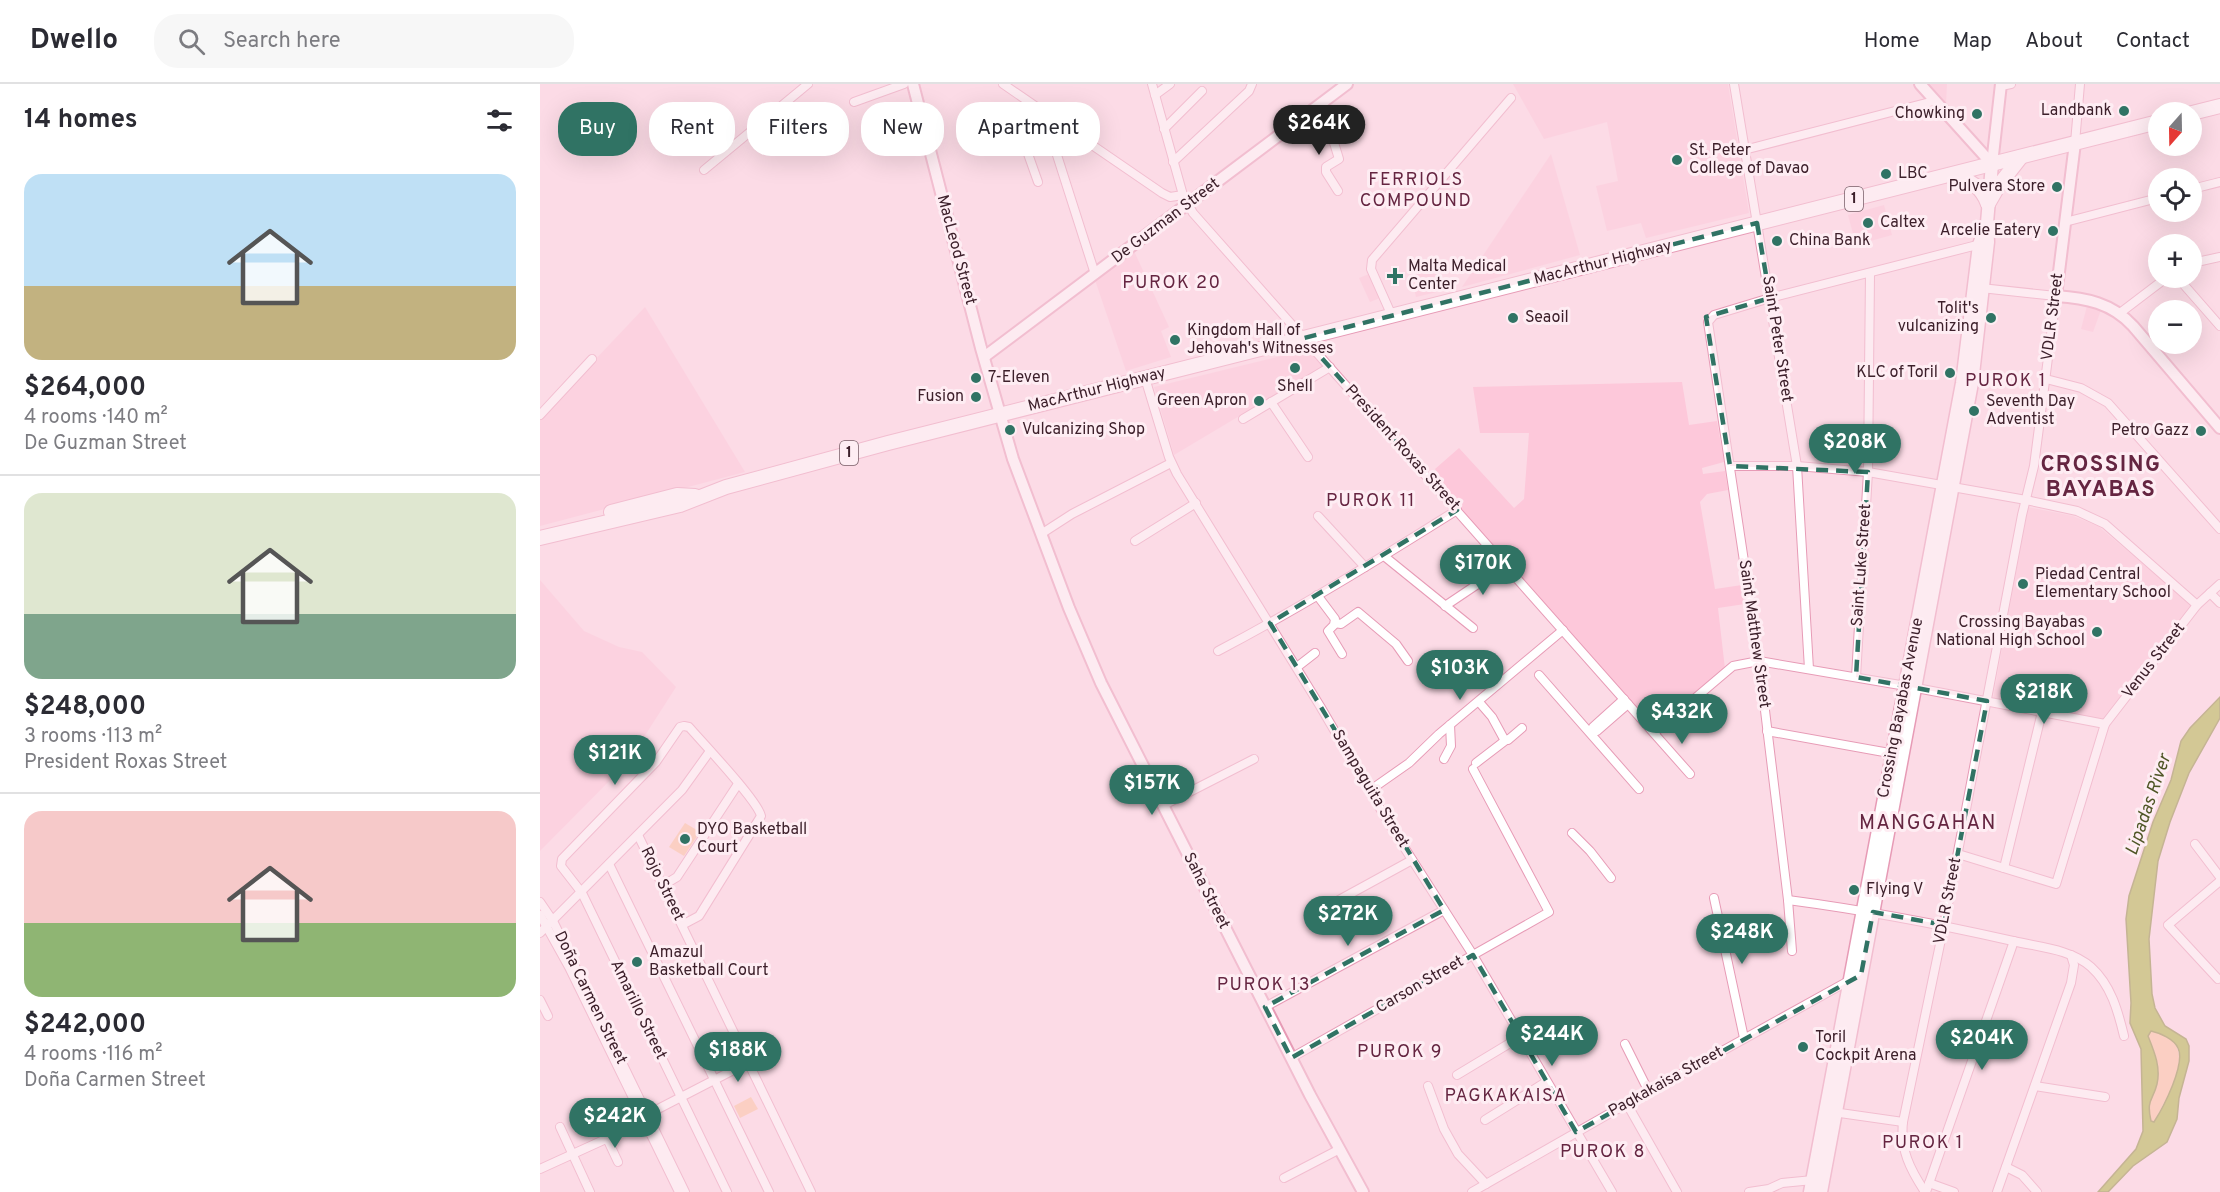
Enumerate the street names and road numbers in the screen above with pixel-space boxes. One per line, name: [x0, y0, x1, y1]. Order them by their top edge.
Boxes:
street label: De Guzman Street: [1108, 174, 1224, 268]
road number: 1: [1845, 187, 1863, 211]
street label: MacLeod Street: [932, 193, 980, 307]
street label: MacArthur Highway: [1532, 236, 1674, 290]
street label: VDLR Street: [2038, 272, 2068, 362]
street label: Saint Peter Street: [1757, 274, 1797, 404]
street label: MacArthur Highway: [1026, 363, 1168, 417]
street label: President Roxas Street: [1340, 381, 1464, 515]
road number: 1: [840, 441, 858, 465]
street label: Saint Luke Street: [1848, 503, 1876, 627]
street label: Saint Matthew Street: [1734, 558, 1774, 710]
street label: Crossing Bayabas Avenue: [1874, 616, 1928, 800]
street label: Venus Street: [2118, 619, 2190, 703]
street label: Sampaguita Street: [1327, 726, 1413, 852]
street label: Rojo Street: [635, 844, 689, 924]
street label: Saha Street: [1178, 849, 1234, 933]
street label: VDLR Street: [1930, 856, 1966, 946]
street label: Doña Carmen Street: [549, 928, 631, 1068]
street label: Carson Street: [1373, 952, 1467, 1018]
street label: Amarillo Street: [605, 957, 671, 1063]
street label: Pagkakaisa Street: [1605, 1042, 1727, 1122]

